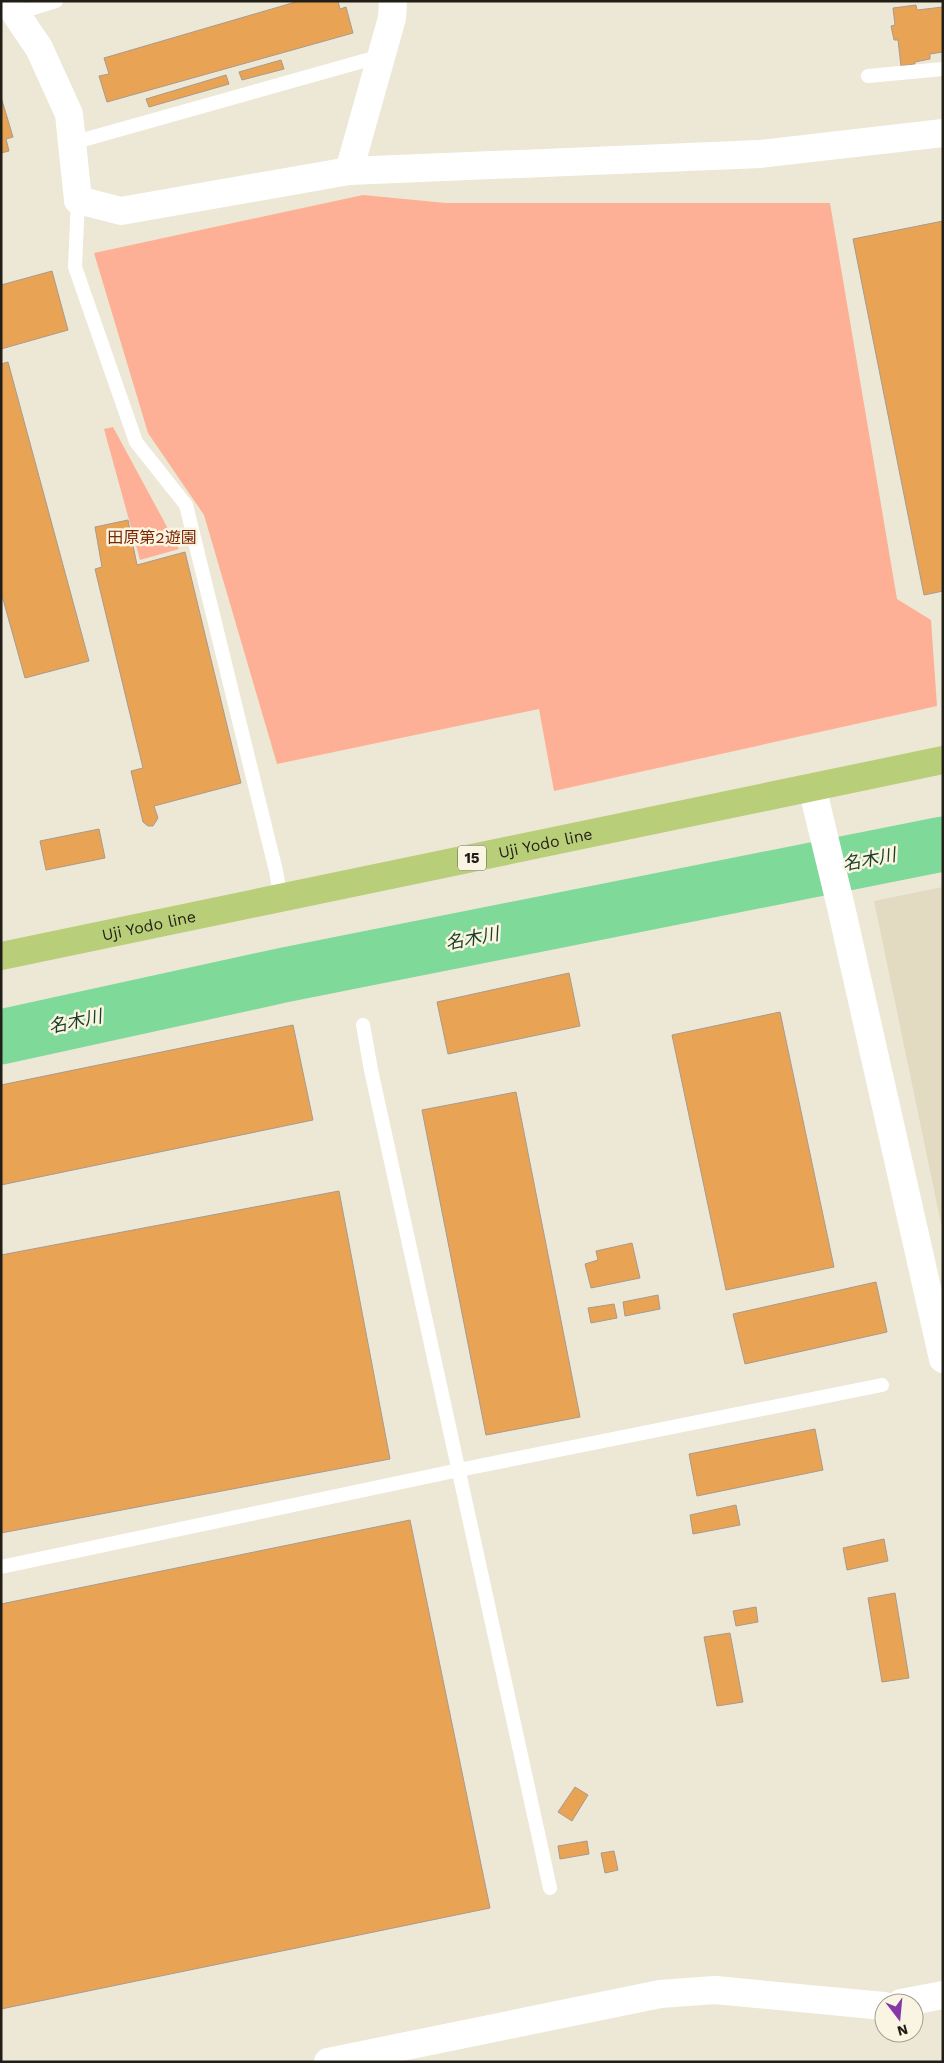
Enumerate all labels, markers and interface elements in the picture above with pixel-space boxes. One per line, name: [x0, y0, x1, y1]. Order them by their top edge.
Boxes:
park label: 田原第2遊園: [107, 528, 197, 547]
street label: Uji Yodo line: [497, 824, 594, 862]
water label: 名木川: [840, 843, 899, 874]
road number: 15: [458, 846, 486, 870]
street label: Uji Yodo line: [100, 906, 198, 944]
water label: 名木川: [443, 922, 502, 953]
water label: 名木川: [46, 1005, 106, 1037]
north arrow: [874, 1993, 924, 2043]
text: N: [895, 2021, 910, 2040]

